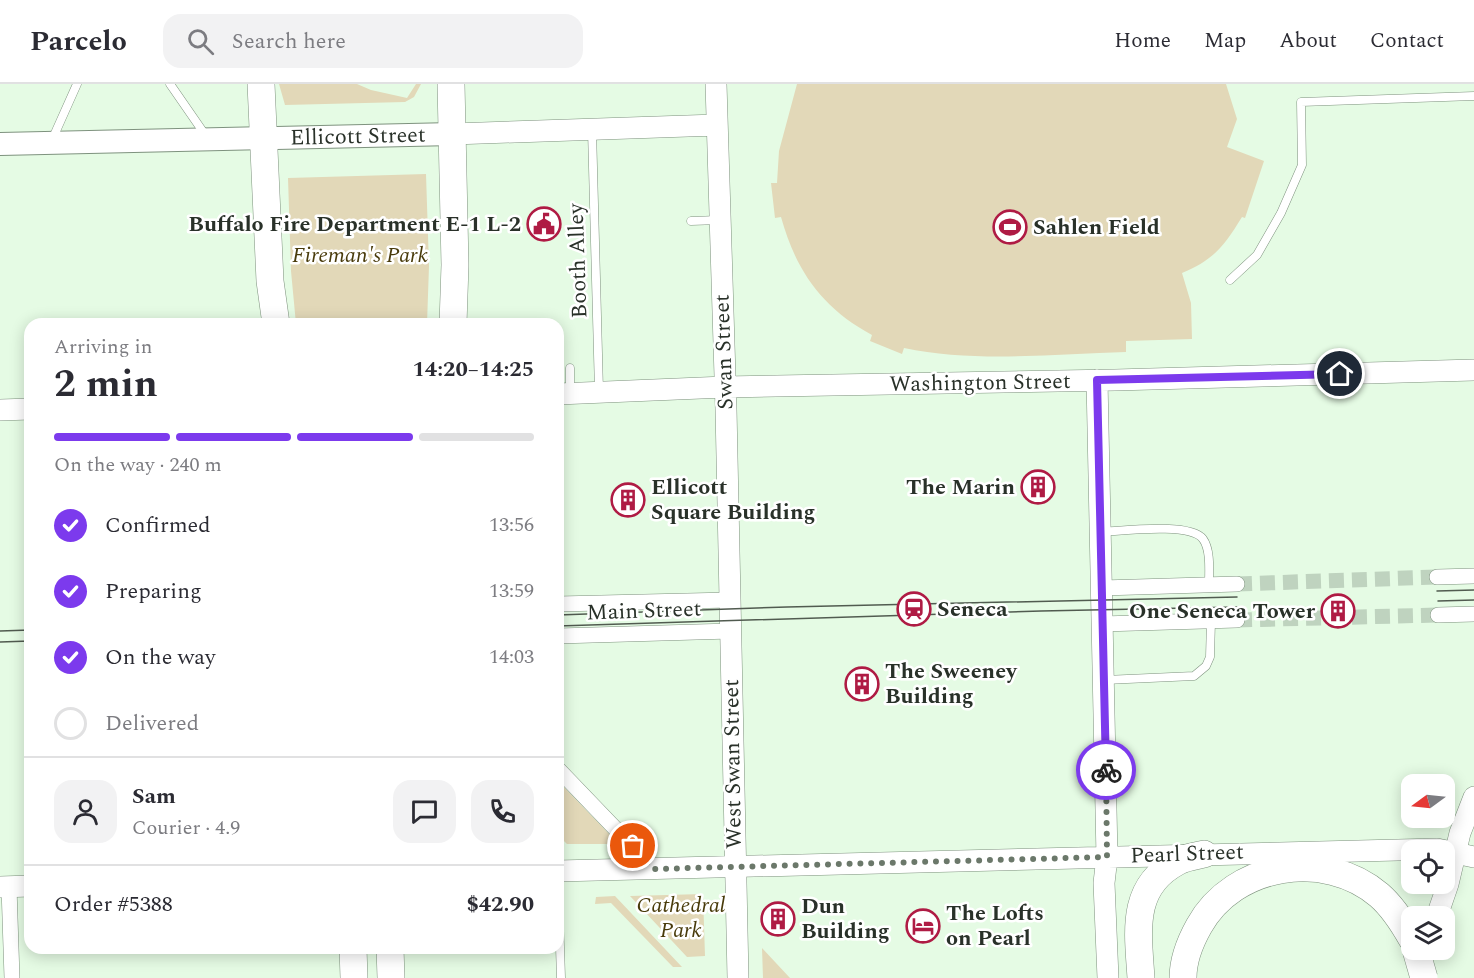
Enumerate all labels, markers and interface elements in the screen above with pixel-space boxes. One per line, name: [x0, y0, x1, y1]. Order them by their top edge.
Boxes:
search box: [163, 14, 583, 68]
text: Parcelo: [30, 20, 127, 63]
icon: search: [184, 25, 217, 58]
text: Search here: [232, 25, 346, 58]
text: Home: [1114, 25, 1171, 57]
text: Map: [1204, 25, 1246, 57]
text: About: [1279, 25, 1337, 57]
text: Contact: [1370, 25, 1444, 57]
street label: Ellicott Street: [290, 118, 426, 154]
street label: Booth Alley: [559, 201, 596, 319]
public building icon: Buffalo Fire Department E-1 L-2: [526, 206, 562, 242]
place label: Buffalo Fire Department E-1 L-2: [188, 208, 521, 241]
sports icon: Sahlen Field: [992, 209, 1028, 245]
place label: Sahlen Field: [1033, 211, 1160, 244]
park label: Fireman's Park: [292, 239, 428, 272]
street label: Swan Street: [705, 294, 743, 410]
text: Arriving in: [54, 332, 152, 362]
pin: [1314, 348, 1365, 399]
text: 14:20–14:25: [412, 353, 534, 386]
text: 2 min: [54, 355, 158, 414]
icon: home: [1323, 357, 1356, 390]
street label: Washington Street: [889, 365, 1071, 401]
text: On the way · 240 m: [54, 450, 222, 480]
building icon: The Marin: [1020, 469, 1056, 505]
place label: Ellicott Square Building: [651, 471, 815, 529]
place label: The Marin: [906, 471, 1015, 504]
building icon: Ellicott Square Building: [610, 482, 646, 518]
icon: check: [54, 509, 87, 542]
text: Confirmed: [105, 509, 211, 542]
text: 13:56: [489, 510, 534, 540]
icon: check: [54, 575, 87, 608]
text: Preparing: [105, 575, 202, 608]
text: 13:59: [489, 576, 534, 606]
station icon: Seneca: [896, 591, 932, 627]
street label: Main Street: [586, 592, 702, 629]
place label: Seneca: [937, 593, 1008, 626]
building icon: One Seneca Tower: [1320, 593, 1356, 629]
place label: One Seneca Tower: [1129, 595, 1316, 628]
icon: check: [54, 641, 87, 674]
text: On the way: [105, 641, 216, 674]
text: 14:03: [489, 642, 534, 672]
place label: The Sweeney Building: [885, 655, 1018, 713]
building icon: The Sweeney Building: [844, 666, 880, 702]
street label: West Swan Street: [715, 679, 751, 849]
text: Delivered: [105, 707, 199, 740]
courier: [1076, 740, 1136, 800]
icon: bike: [1090, 754, 1123, 787]
north arrow: [1401, 774, 1455, 828]
map controls: [1401, 774, 1455, 960]
button: person: [54, 780, 117, 843]
text: Sam: [132, 780, 176, 813]
button: chat: [393, 780, 456, 843]
button: phone: [471, 780, 534, 843]
text: Courier · 4.9: [132, 813, 240, 843]
pin: [607, 820, 658, 871]
icon: bag: [616, 829, 649, 862]
street label: Pearl Street: [1130, 836, 1245, 872]
button: locate: [1401, 840, 1455, 894]
text: Order #5388: [54, 888, 173, 921]
text: $42.90: [466, 888, 534, 921]
park label: Cathedral Park: [637, 889, 726, 947]
place label: Dun Building: [801, 890, 890, 948]
place label: The Lofts on Pearl: [946, 897, 1044, 955]
building icon: Dun Building: [760, 901, 796, 937]
button: layers: [1401, 906, 1455, 960]
hotel icon: The Lofts on Pearl: [905, 908, 941, 944]

